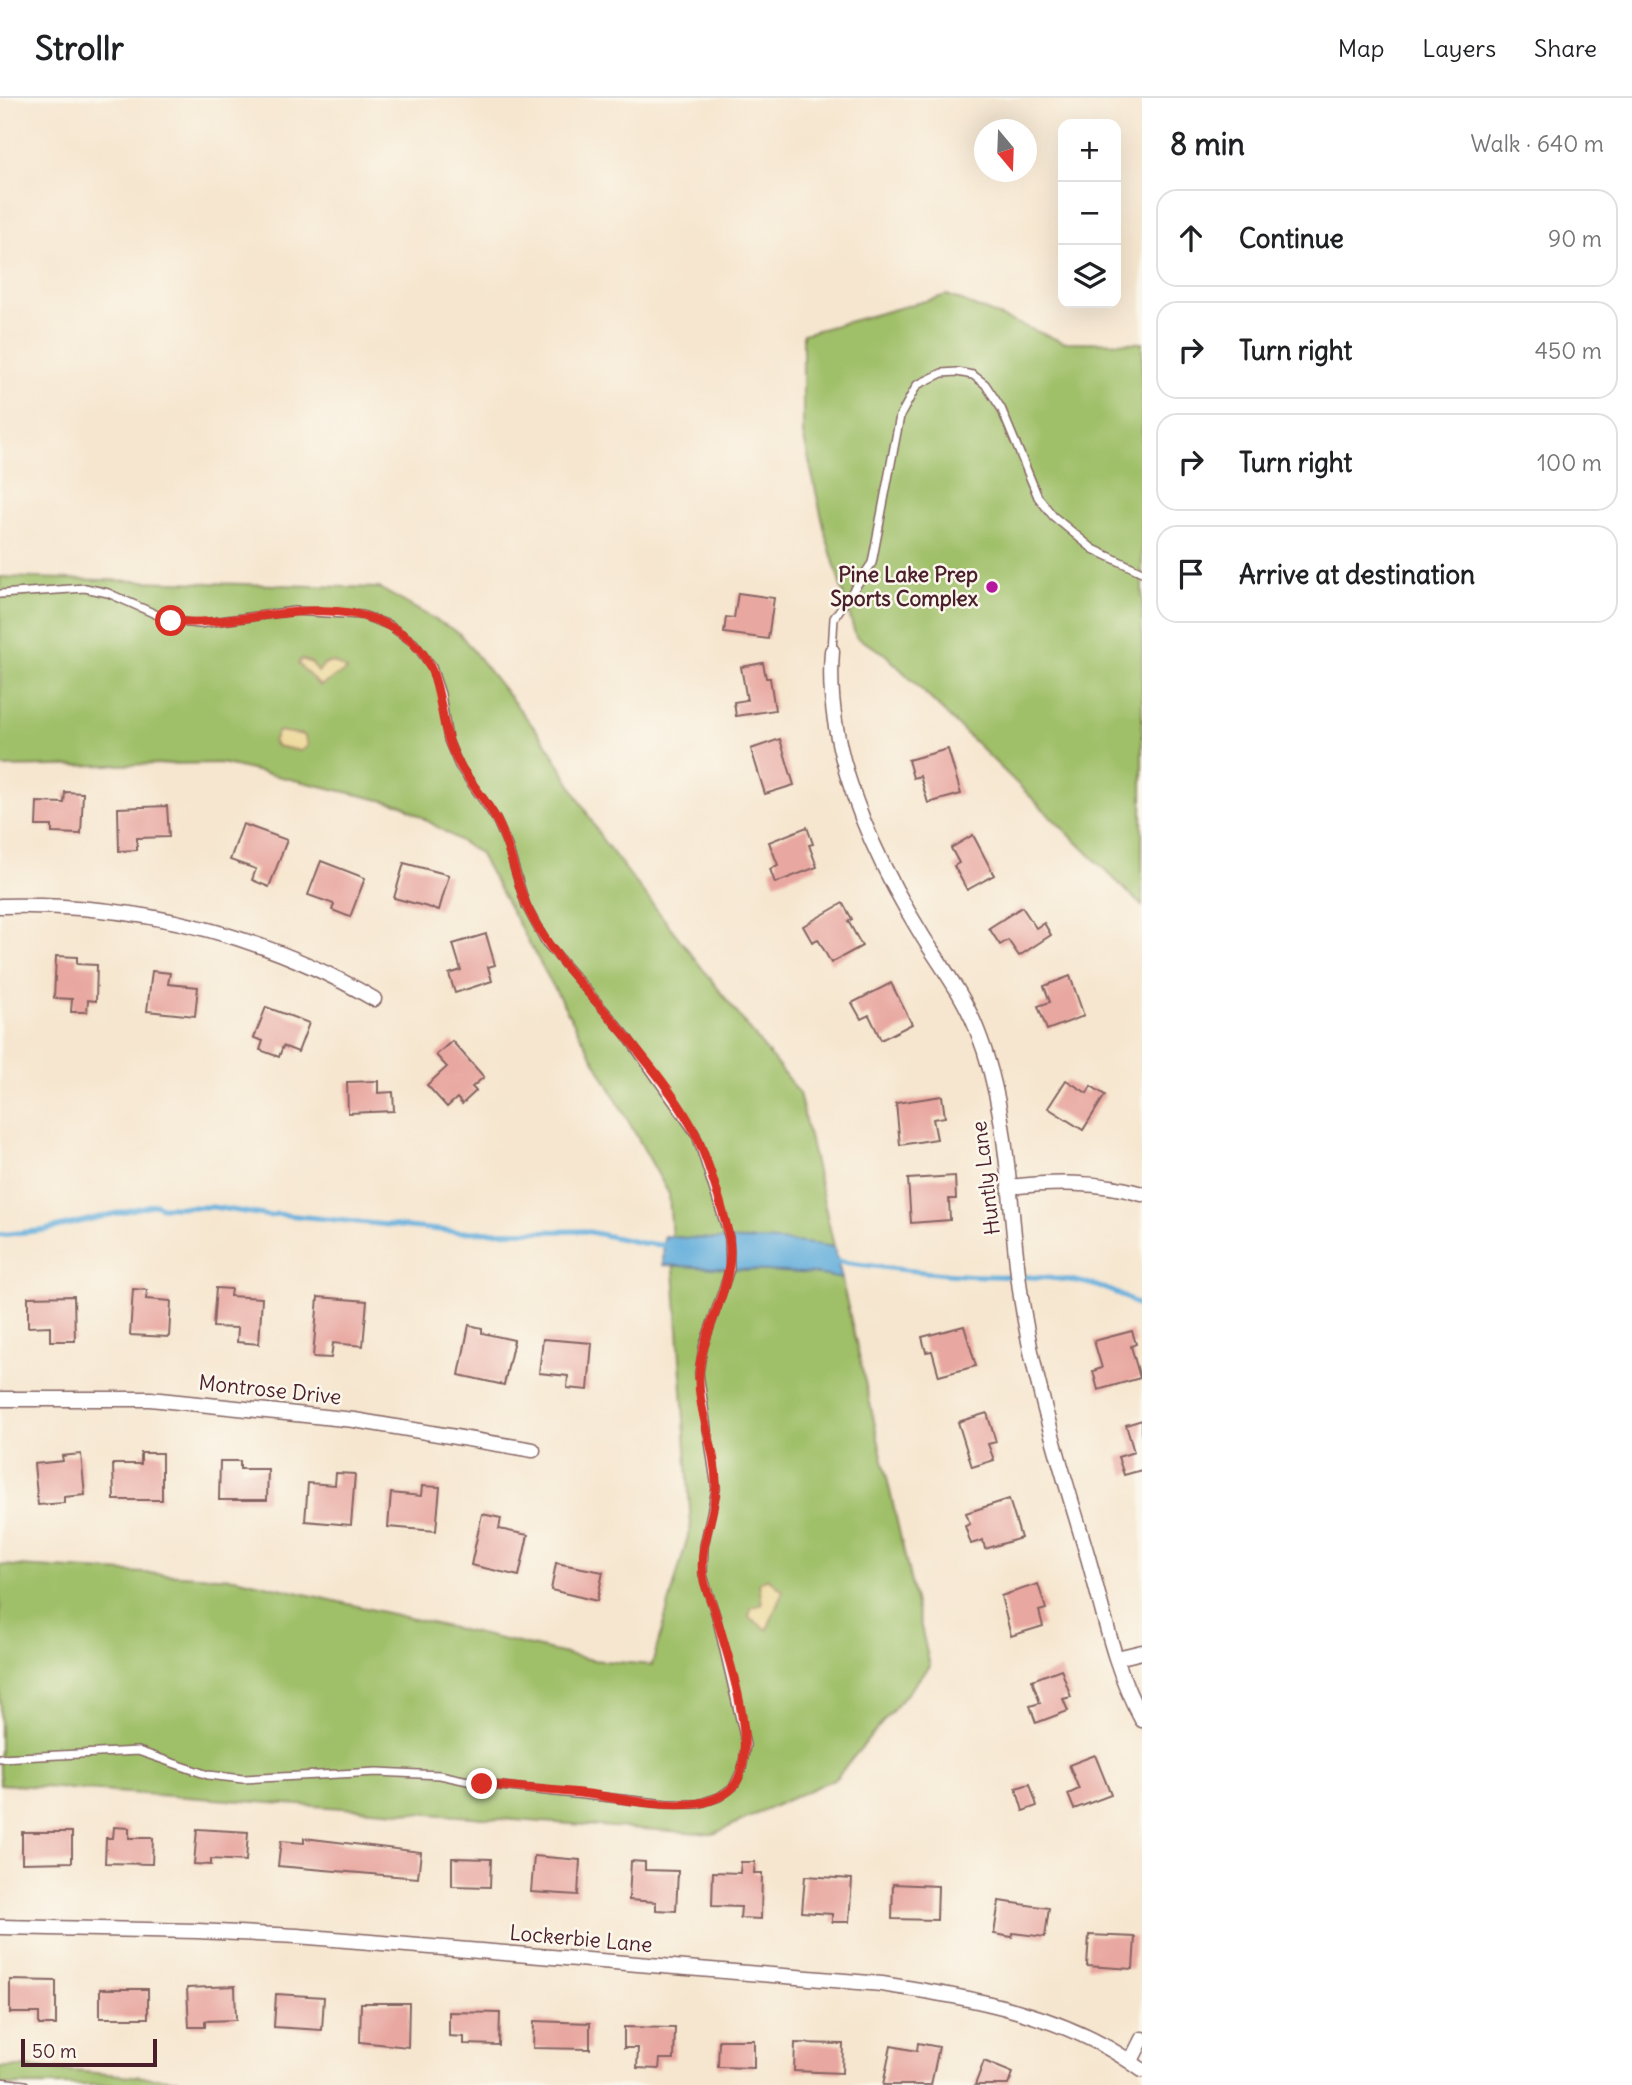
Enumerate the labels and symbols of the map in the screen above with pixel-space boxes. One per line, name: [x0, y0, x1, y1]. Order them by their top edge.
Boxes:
north arrow: [974, 119, 1037, 182]
place label: Pine Lake Prep Sports Complex: [830, 561, 979, 612]
marker: Pine Lake Prep Sports Complex: [984, 579, 1000, 595]
route start: [155, 605, 186, 636]
street label: Huntly Lane: [965, 1119, 1006, 1237]
street label: Montrose Drive: [197, 1369, 343, 1410]
route end: [466, 1768, 497, 1799]
street label: Lockerbie Lane: [508, 1919, 654, 1958]
scale bar: [21, 2036, 158, 2068]

